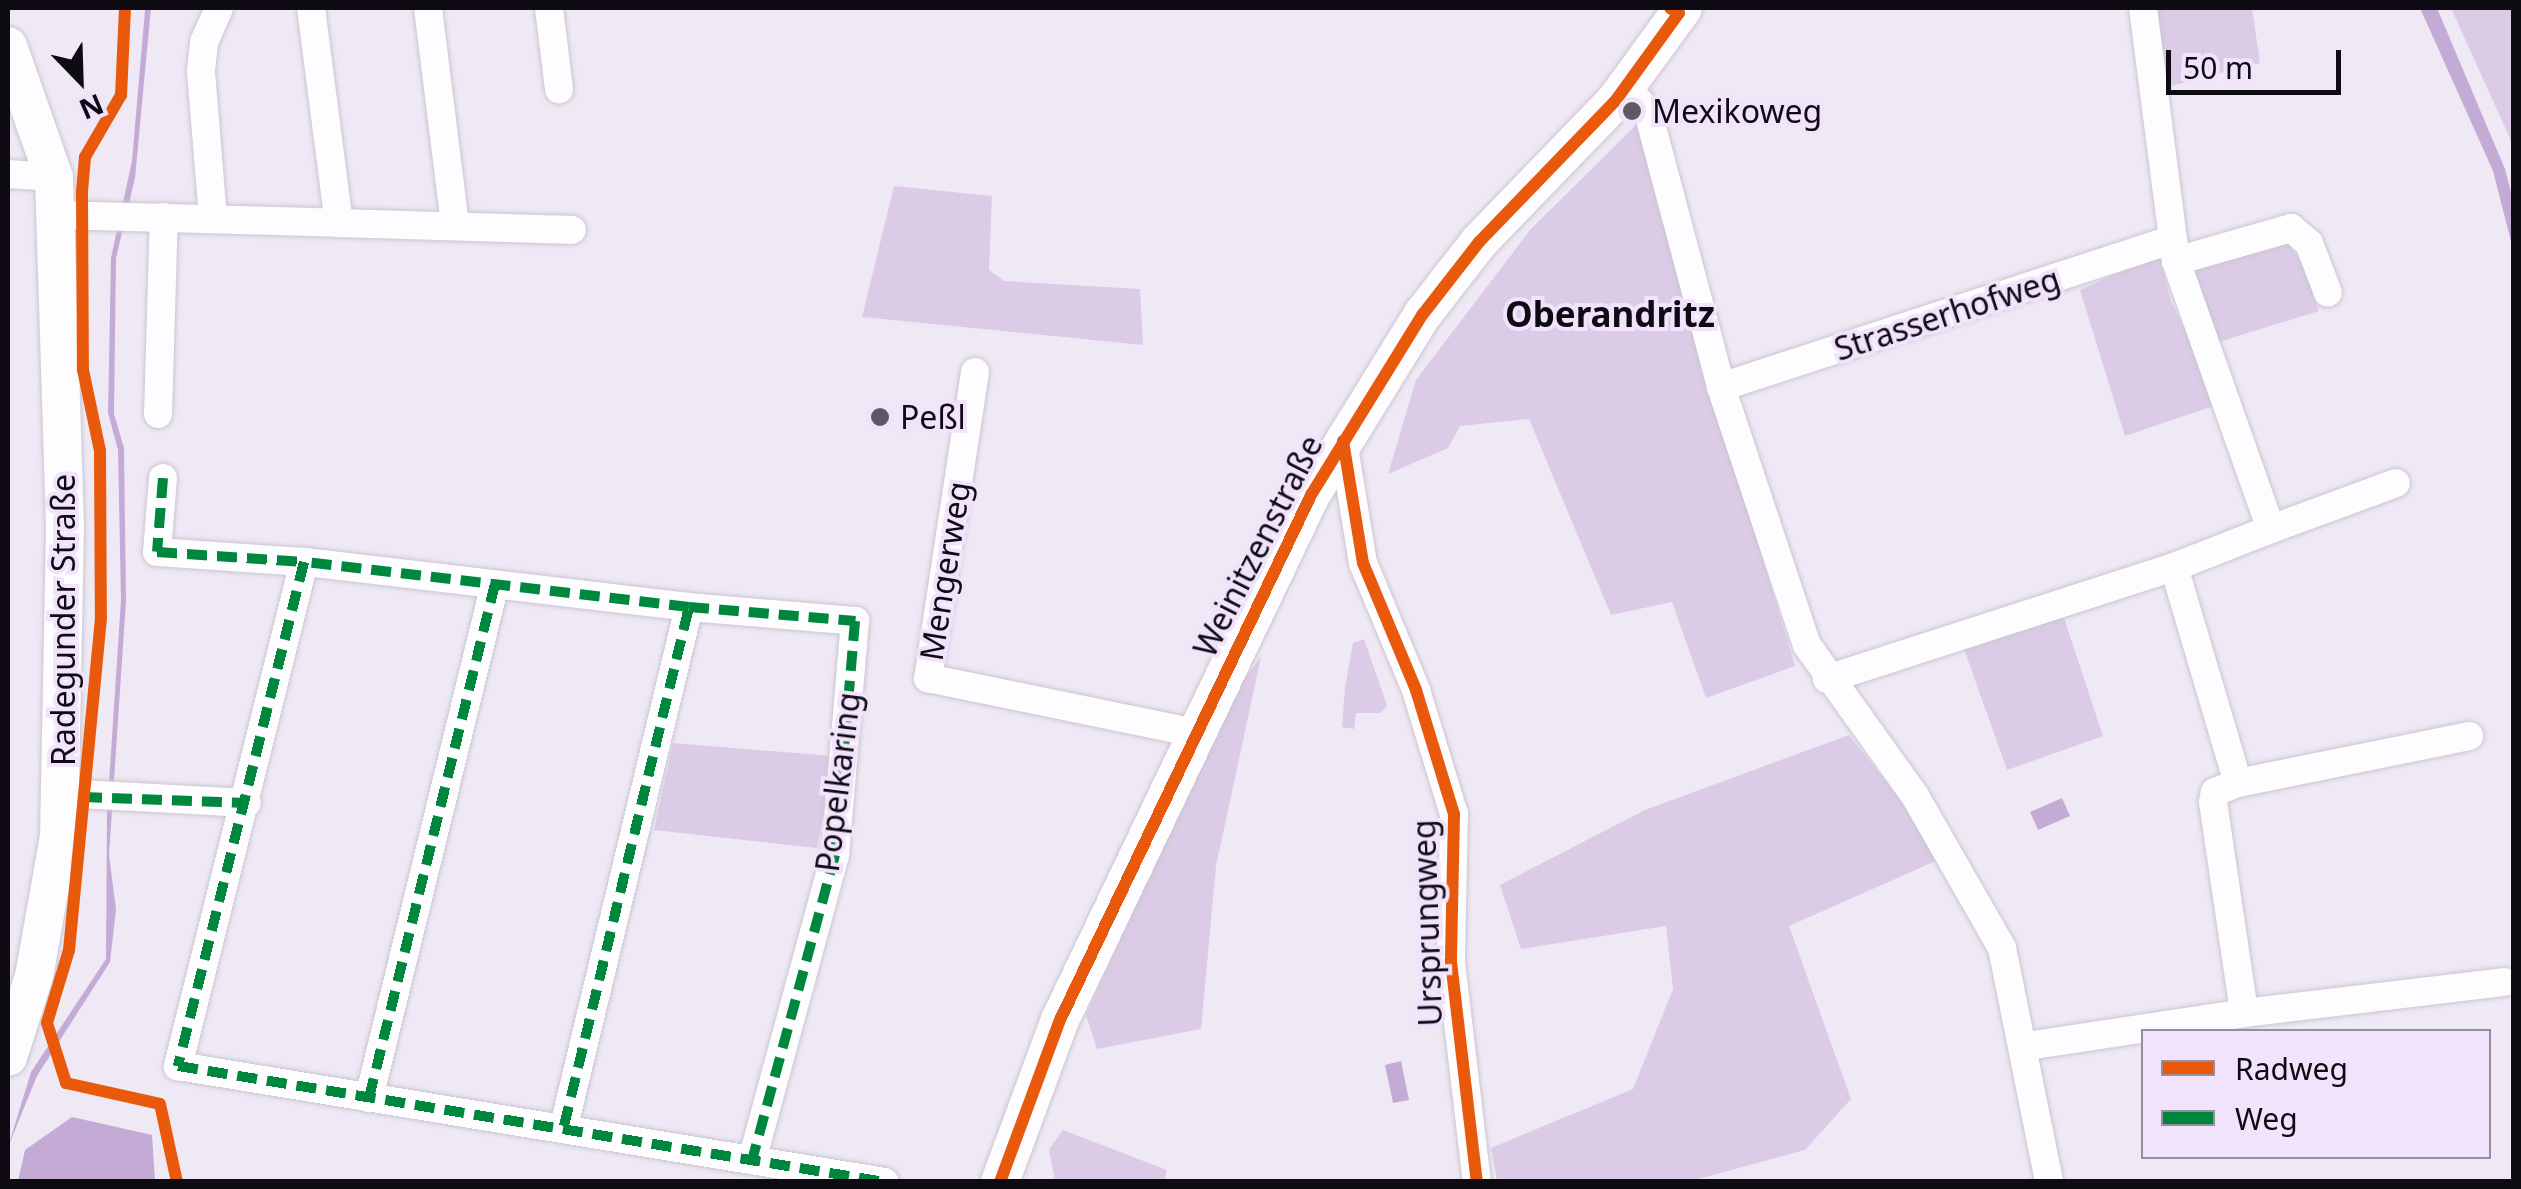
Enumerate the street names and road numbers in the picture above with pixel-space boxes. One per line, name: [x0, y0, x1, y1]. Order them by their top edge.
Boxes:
street label: Strasserhofweg: [1830, 259, 2064, 369]
street label: Weinitzenstraße: [1186, 429, 1330, 663]
street label: Radegunder Straße: [44, 474, 82, 766]
street label: Mengerweg: [912, 479, 978, 663]
street label: Popelkaring: [808, 690, 868, 874]
street label: Ursprungweg: [1404, 819, 1450, 1027]

